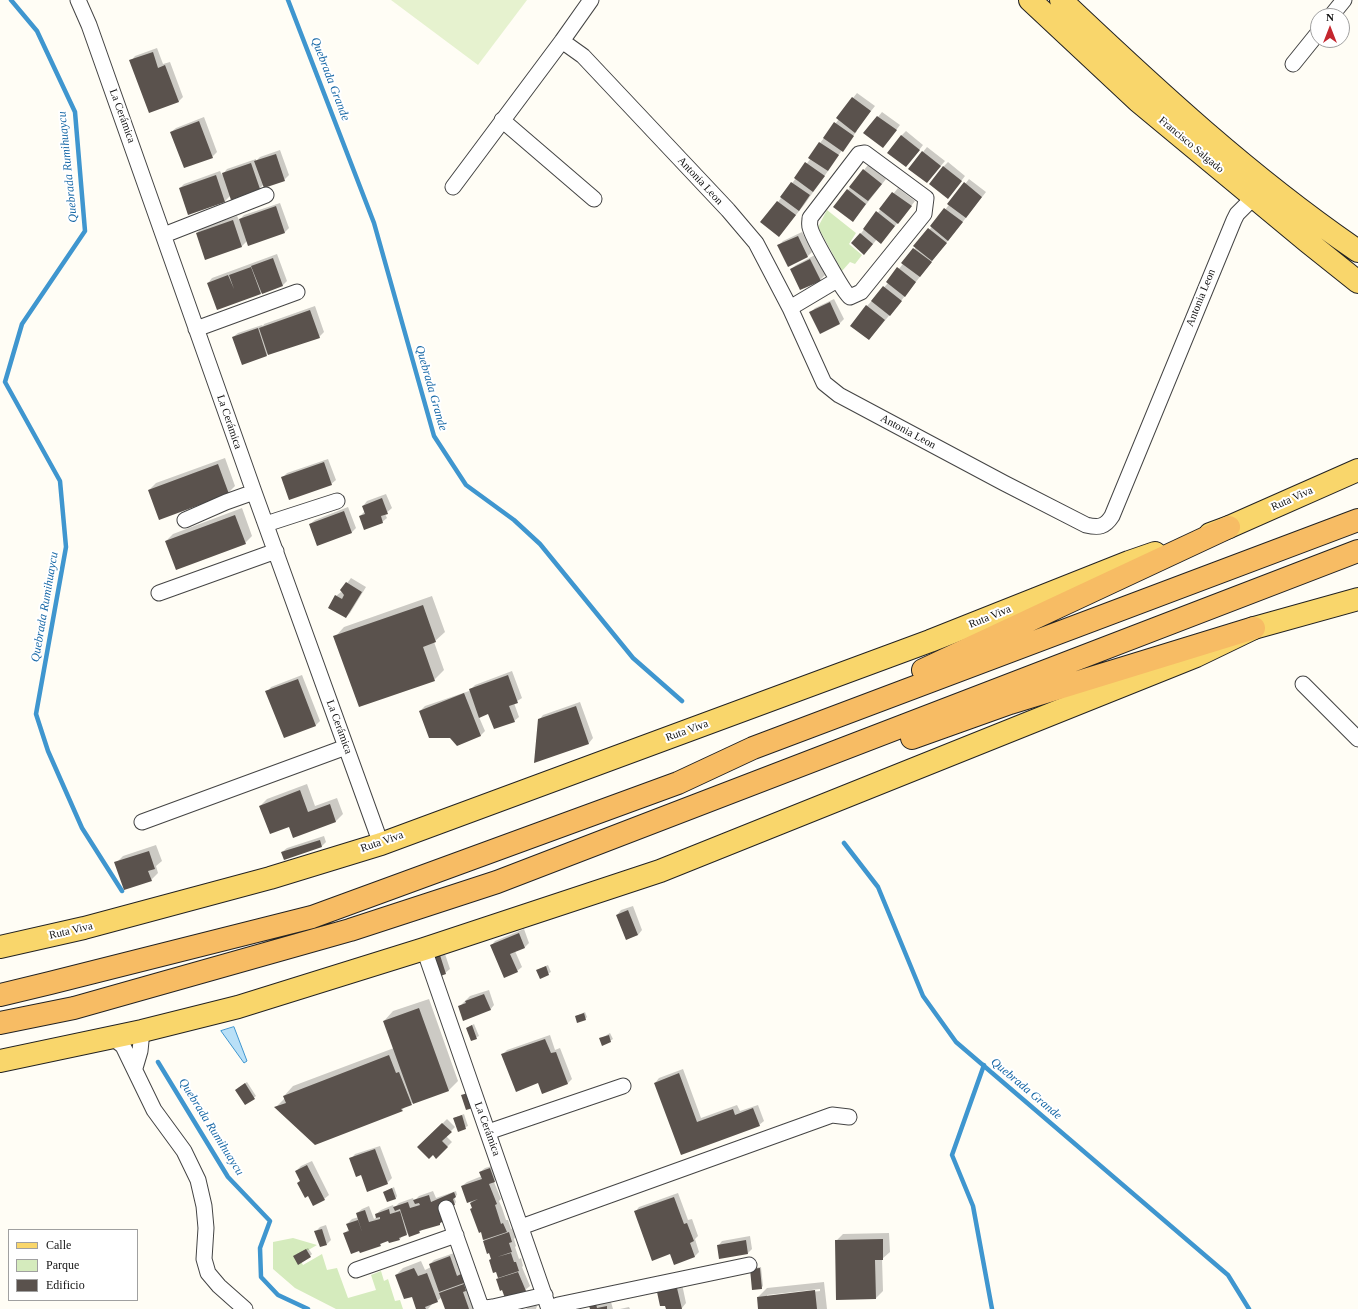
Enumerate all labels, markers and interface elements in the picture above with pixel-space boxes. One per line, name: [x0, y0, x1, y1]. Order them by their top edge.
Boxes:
north arrow: [1310, 8, 1350, 48]
text: N: [1326, 11, 1334, 23]
water label: Quebrada Grande: [307, 35, 353, 123]
street label: La Cerámica: [106, 87, 138, 145]
water label: Quebrada Rumihuaycu: [55, 111, 81, 223]
street label: Francisco Salgado: [1156, 114, 1226, 176]
street label: Antonia Leon: [674, 154, 726, 208]
street label: Antonia Leon: [1183, 267, 1219, 329]
water label: Quebrada Grande: [412, 344, 450, 432]
street label: La Cerámica: [214, 393, 244, 451]
street label: Antonia Leon: [878, 412, 938, 452]
street label: Ruta Viva: [1269, 484, 1315, 514]
water label: Quebrada Rumihuaycu: [28, 551, 62, 663]
street label: Ruta Viva: [967, 603, 1013, 631]
street label: La Cerámica: [323, 698, 355, 756]
street label: Ruta Viva: [664, 717, 710, 745]
street label: Ruta Viva: [359, 829, 405, 855]
street label: Ruta Viva: [48, 920, 94, 942]
water label: Quebrada Grande: [988, 1055, 1064, 1123]
water label: Quebrada Rumihuaycu: [175, 1076, 247, 1178]
street label: La Cerámica: [471, 1100, 503, 1158]
legend: [8, 1229, 138, 1301]
text: Calle: [46, 1238, 71, 1252]
text: Parque: [46, 1258, 79, 1272]
text: Edificio: [46, 1278, 85, 1292]

